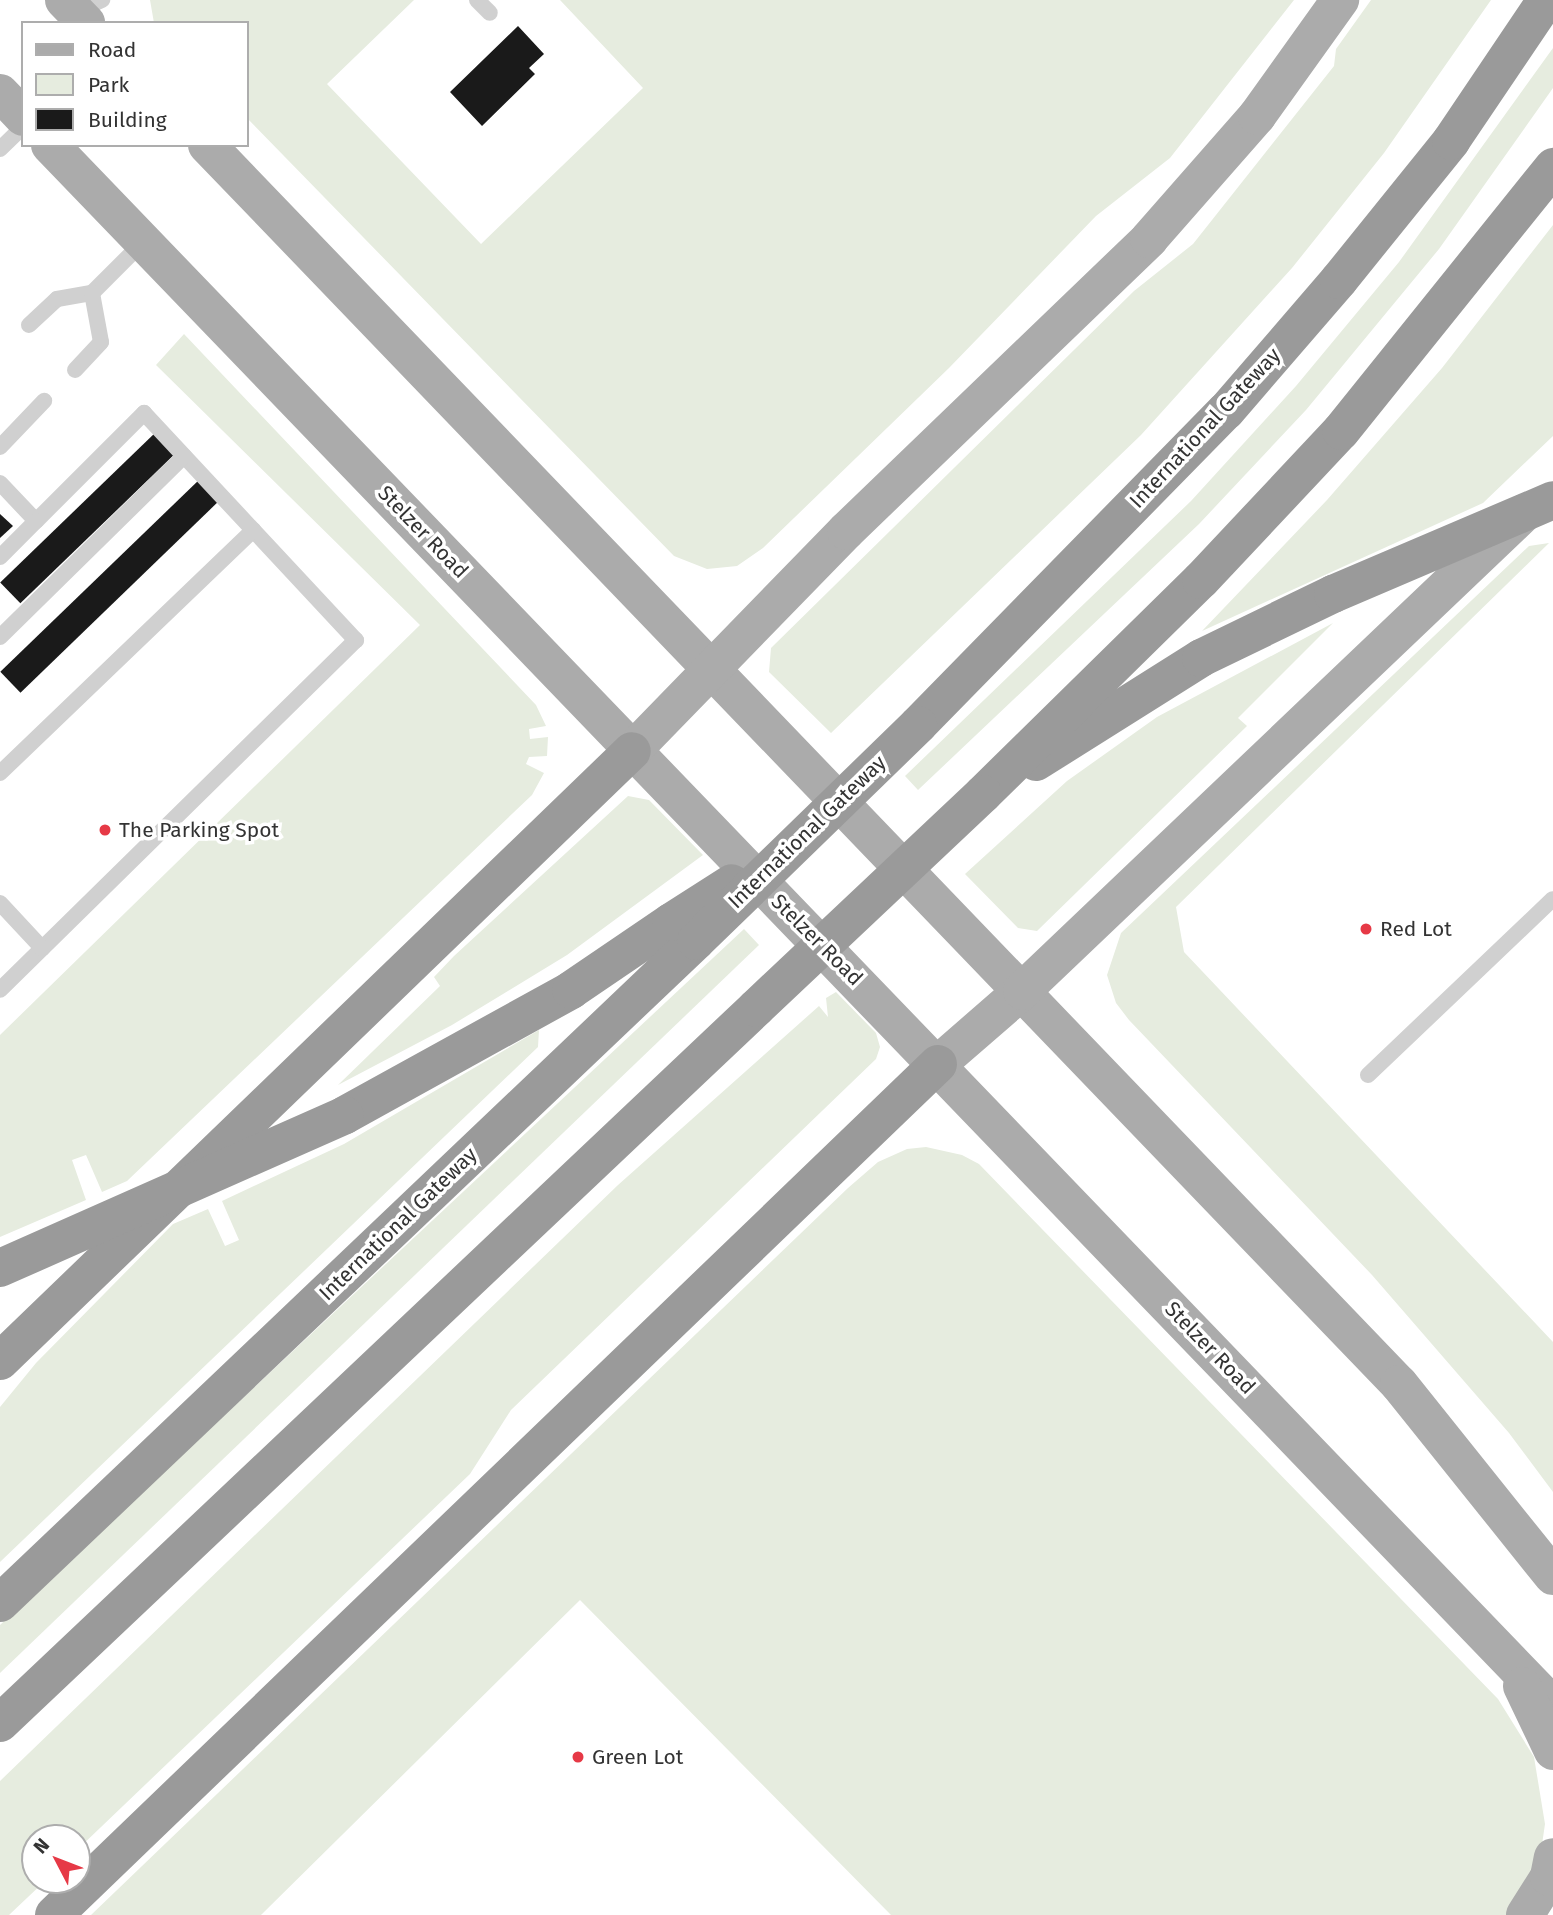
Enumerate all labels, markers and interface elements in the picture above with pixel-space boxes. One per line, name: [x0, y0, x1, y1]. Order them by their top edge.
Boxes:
legend: [21, 21, 248, 147]
text: Road: [88, 37, 136, 63]
text: Park: [88, 72, 129, 98]
text: Building: [88, 107, 167, 133]
street label: International Gateway: [1124, 343, 1286, 513]
street label: Stelzer Road: [373, 480, 473, 584]
street label: International Gateway: [723, 750, 891, 914]
place label: The Parking Spot: [119, 817, 279, 843]
marker: The Parking Spot: [97, 822, 113, 838]
street label: Stelzer Road: [766, 889, 868, 991]
place label: Red Lot: [1380, 916, 1452, 942]
marker: Red Lot: [1358, 921, 1374, 937]
street label: International Gateway: [314, 1142, 482, 1306]
street label: Stelzer Road: [1160, 1296, 1260, 1400]
place label: Green Lot: [592, 1744, 683, 1770]
marker: Green Lot: [570, 1749, 586, 1765]
north arrow: [21, 1824, 91, 1894]
text: N: [29, 1834, 54, 1858]

